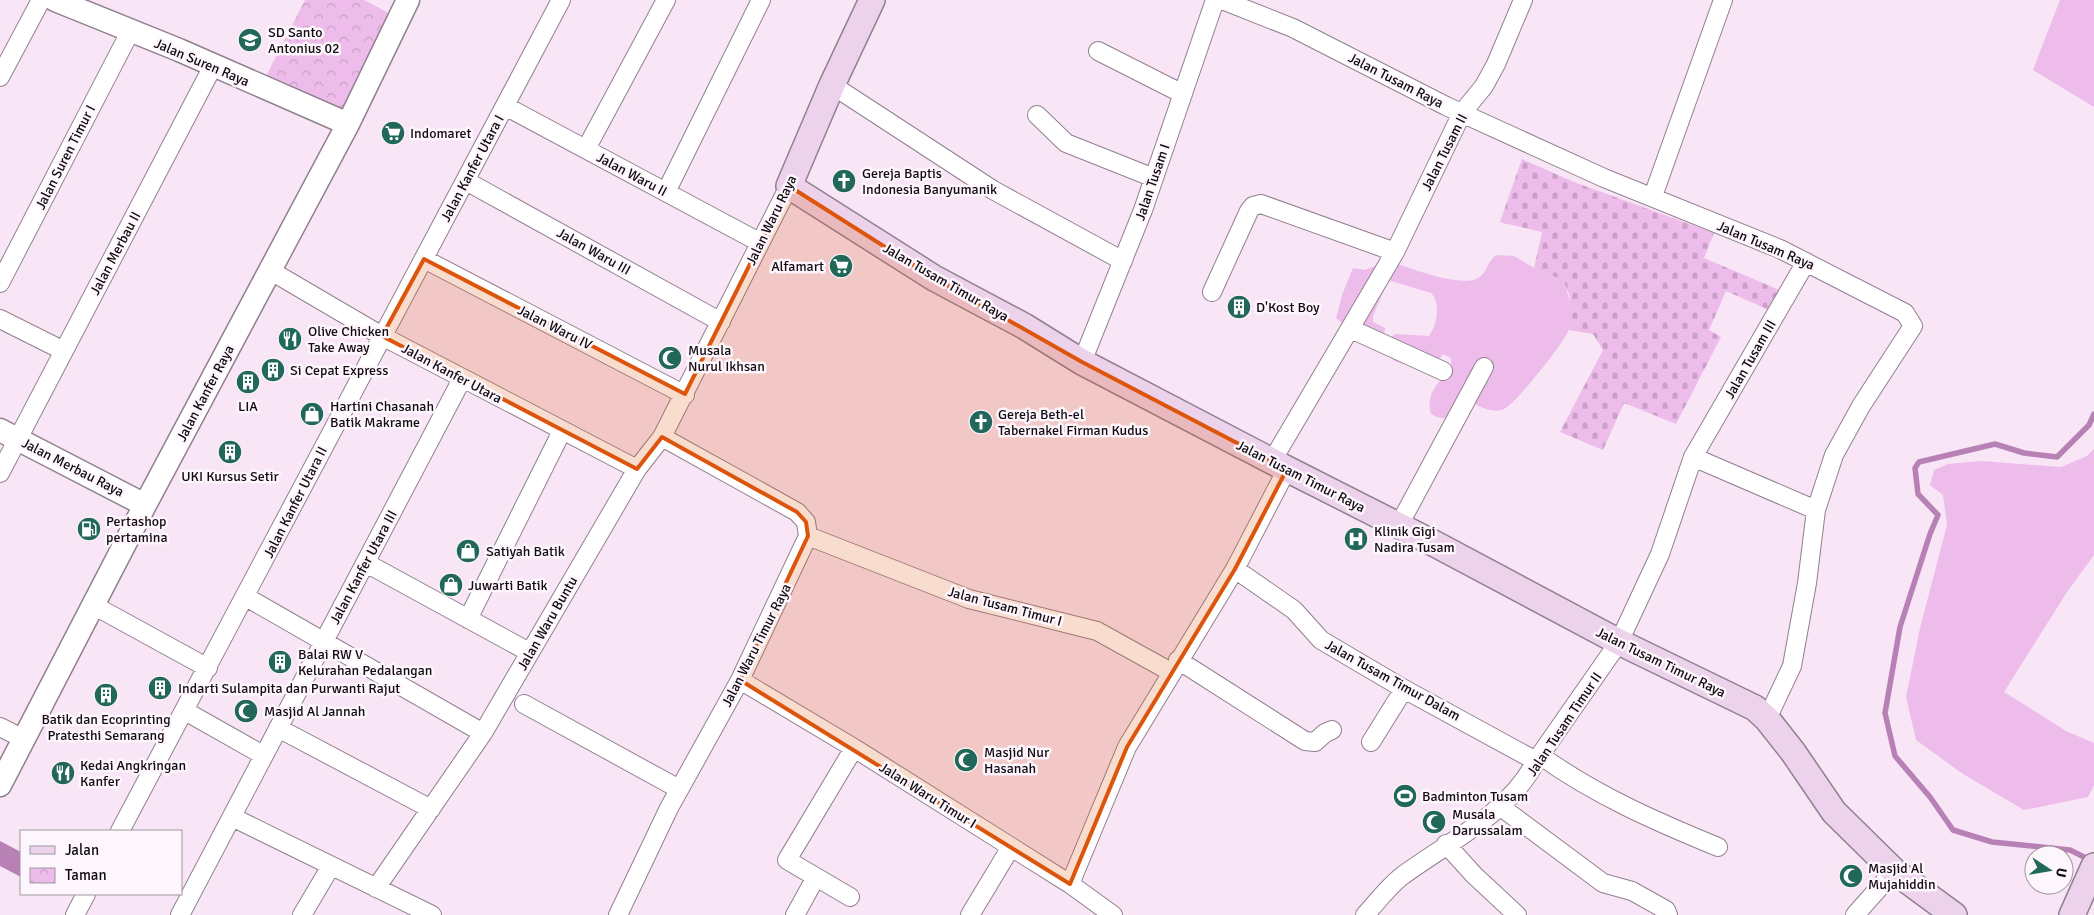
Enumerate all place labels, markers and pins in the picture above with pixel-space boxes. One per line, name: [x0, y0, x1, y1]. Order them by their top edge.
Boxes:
place label: SD Santo Antonius 02: [268, 24, 340, 57]
school or university icon: SD Santo Antonius 02: [237, 27, 263, 53]
supermarket icon: Indomaret: [380, 120, 406, 146]
place label: Indomaret: [410, 125, 472, 142]
place label: Gereja Baptis Indonesia Banyumanik: [862, 165, 997, 198]
church icon: Gereja Baptis Indonesia Banyumanik: [831, 168, 857, 194]
supermarket icon: Alfamart: [828, 253, 854, 279]
place label: Alfamart: [771, 258, 824, 275]
building icon: D'Kost Boy: [1226, 294, 1252, 320]
place label: D'Kost Boy: [1256, 299, 1320, 316]
place label: Olive Chicken Take Away: [308, 323, 389, 356]
restaurant icon: Olive Chicken Take Away: [277, 326, 303, 352]
place label: Musala Nurul Ikhsan: [688, 342, 765, 375]
mosque icon: Musala Nurul Ikhsan: [657, 345, 683, 371]
building icon: Si Cepat Express: [260, 357, 286, 383]
place label: Si Cepat Express: [290, 362, 388, 379]
building icon: LIA: [235, 369, 261, 395]
place label: LIA: [238, 398, 258, 415]
place label: Hartini Chasanah Batik Makrame: [330, 398, 434, 431]
shop icon: Hartini Chasanah Batik Makrame: [299, 401, 325, 427]
place label: Gereja Beth-el Tabernakel Firman Kudus: [998, 406, 1148, 439]
church icon: Gereja Beth-el Tabernakel Firman Kudus: [968, 409, 994, 435]
building icon: UKI Kursus Setir: [217, 439, 243, 465]
place label: UKI Kursus Setir: [181, 468, 280, 485]
place label: Pertashop pertamina: [106, 513, 168, 546]
fuel station icon: Pertashop pertamina: [76, 516, 102, 542]
place label: Klinik Gigi Nadira Tusam: [1374, 523, 1455, 556]
hospital icon: Klinik Gigi Nadira Tusam: [1343, 526, 1369, 552]
shop icon: Satiyah Batik: [455, 538, 481, 564]
place label: Satiyah Batik: [486, 543, 565, 560]
shop icon: Juwarti Batik: [438, 572, 464, 598]
place label: Juwarti Batik: [468, 577, 548, 594]
place label: Balai RW V Kelurahan Pedalangan: [298, 646, 432, 679]
building icon: Balai RW V Kelurahan Pedalangan: [267, 649, 293, 675]
building icon: Indarti Sulampita dan Purwanti Rajut: [147, 675, 173, 701]
place label: Indarti Sulampita dan Purwanti Rajut: [178, 680, 400, 697]
building icon: Batik dan Ecoprinting Pratesthi Semarang: [93, 682, 119, 708]
mosque icon: Masjid Al Jannah: [233, 698, 259, 724]
place label: Masjid Al Jannah: [264, 703, 365, 720]
place label: Batik dan Ecoprinting Pratesthi Semarang: [41, 711, 171, 744]
place label: Masjid Nur Hasanah: [984, 744, 1050, 777]
mosque icon: Masjid Nur Hasanah: [953, 747, 979, 773]
place label: Kedai Angkringan Kanfer: [80, 757, 186, 790]
restaurant icon: Kedai Angkringan Kanfer: [50, 760, 76, 786]
sports icon: Badminton Tusam: [1392, 783, 1418, 809]
place label: Badminton Tusam: [1422, 788, 1528, 805]
place label: Musala Darussalam: [1452, 806, 1523, 839]
mosque icon: Musala Darussalam: [1421, 809, 1447, 835]
place label: Masjid Al Mujahiddin: [1868, 860, 1936, 893]
mosque icon: Masjid Al Mujahiddin: [1838, 863, 1864, 889]

